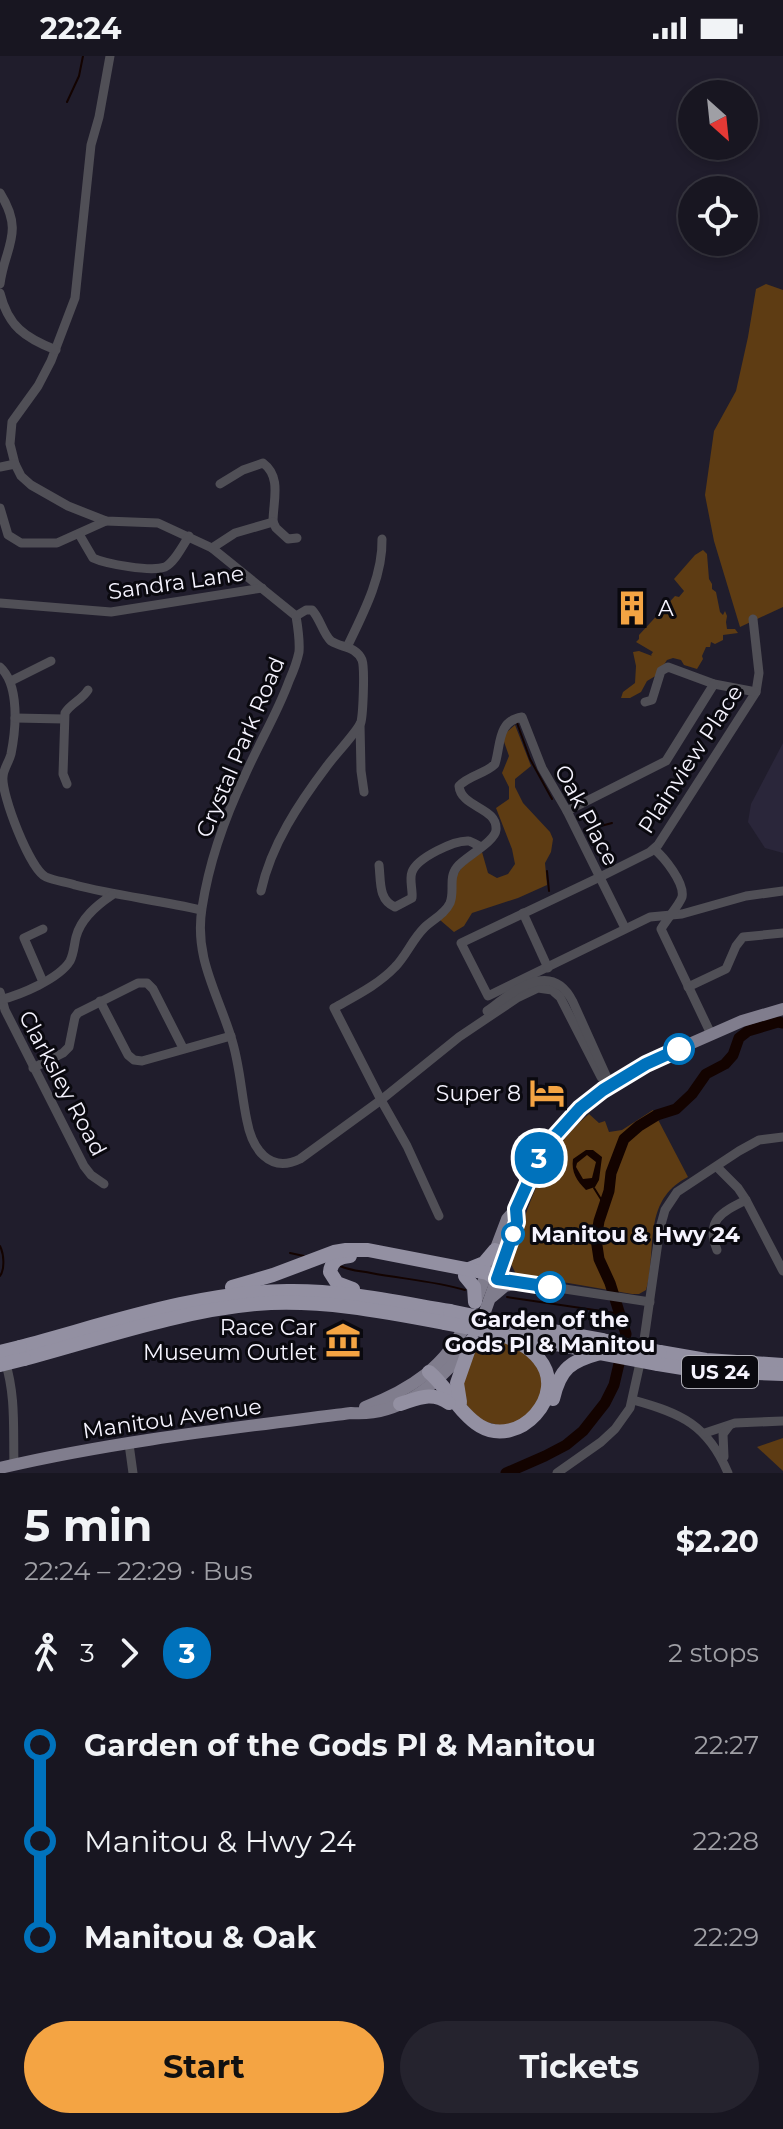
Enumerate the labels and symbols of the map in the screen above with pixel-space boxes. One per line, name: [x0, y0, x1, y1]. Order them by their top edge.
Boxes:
north arrow: [678, 80, 758, 160]
street label: Sandra Lane: [106, 560, 246, 605]
building icon: A: [613, 589, 651, 627]
place label: A: [658, 595, 674, 622]
street label: Crystal Park Road: [190, 653, 291, 842]
street label: Plainview Place: [632, 680, 748, 839]
street label: Oak Place: [549, 760, 624, 870]
street label: Clarksley Road: [13, 1006, 112, 1161]
unlabelled marker: [664, 1034, 694, 1064]
hotel icon: Super 8: [528, 1074, 566, 1112]
place label: Super 8: [436, 1080, 521, 1107]
line badge: 3: [513, 1132, 565, 1184]
place label: Manitou & Hwy 24: [531, 1221, 740, 1248]
marker: Manitou & Hwy 24: [502, 1223, 524, 1245]
marker: Garden of the Gods Pl & Manitou: [535, 1272, 565, 1302]
place label: Garden of the Gods Pl & Manitou: [445, 1306, 655, 1358]
place label: Race Car Museum Outlet: [143, 1314, 317, 1366]
museum icon: Race Car Museum Outlet: [324, 1321, 362, 1359]
road number: US 24: [682, 1356, 758, 1388]
street label: Manitou Avenue: [81, 1393, 263, 1444]

